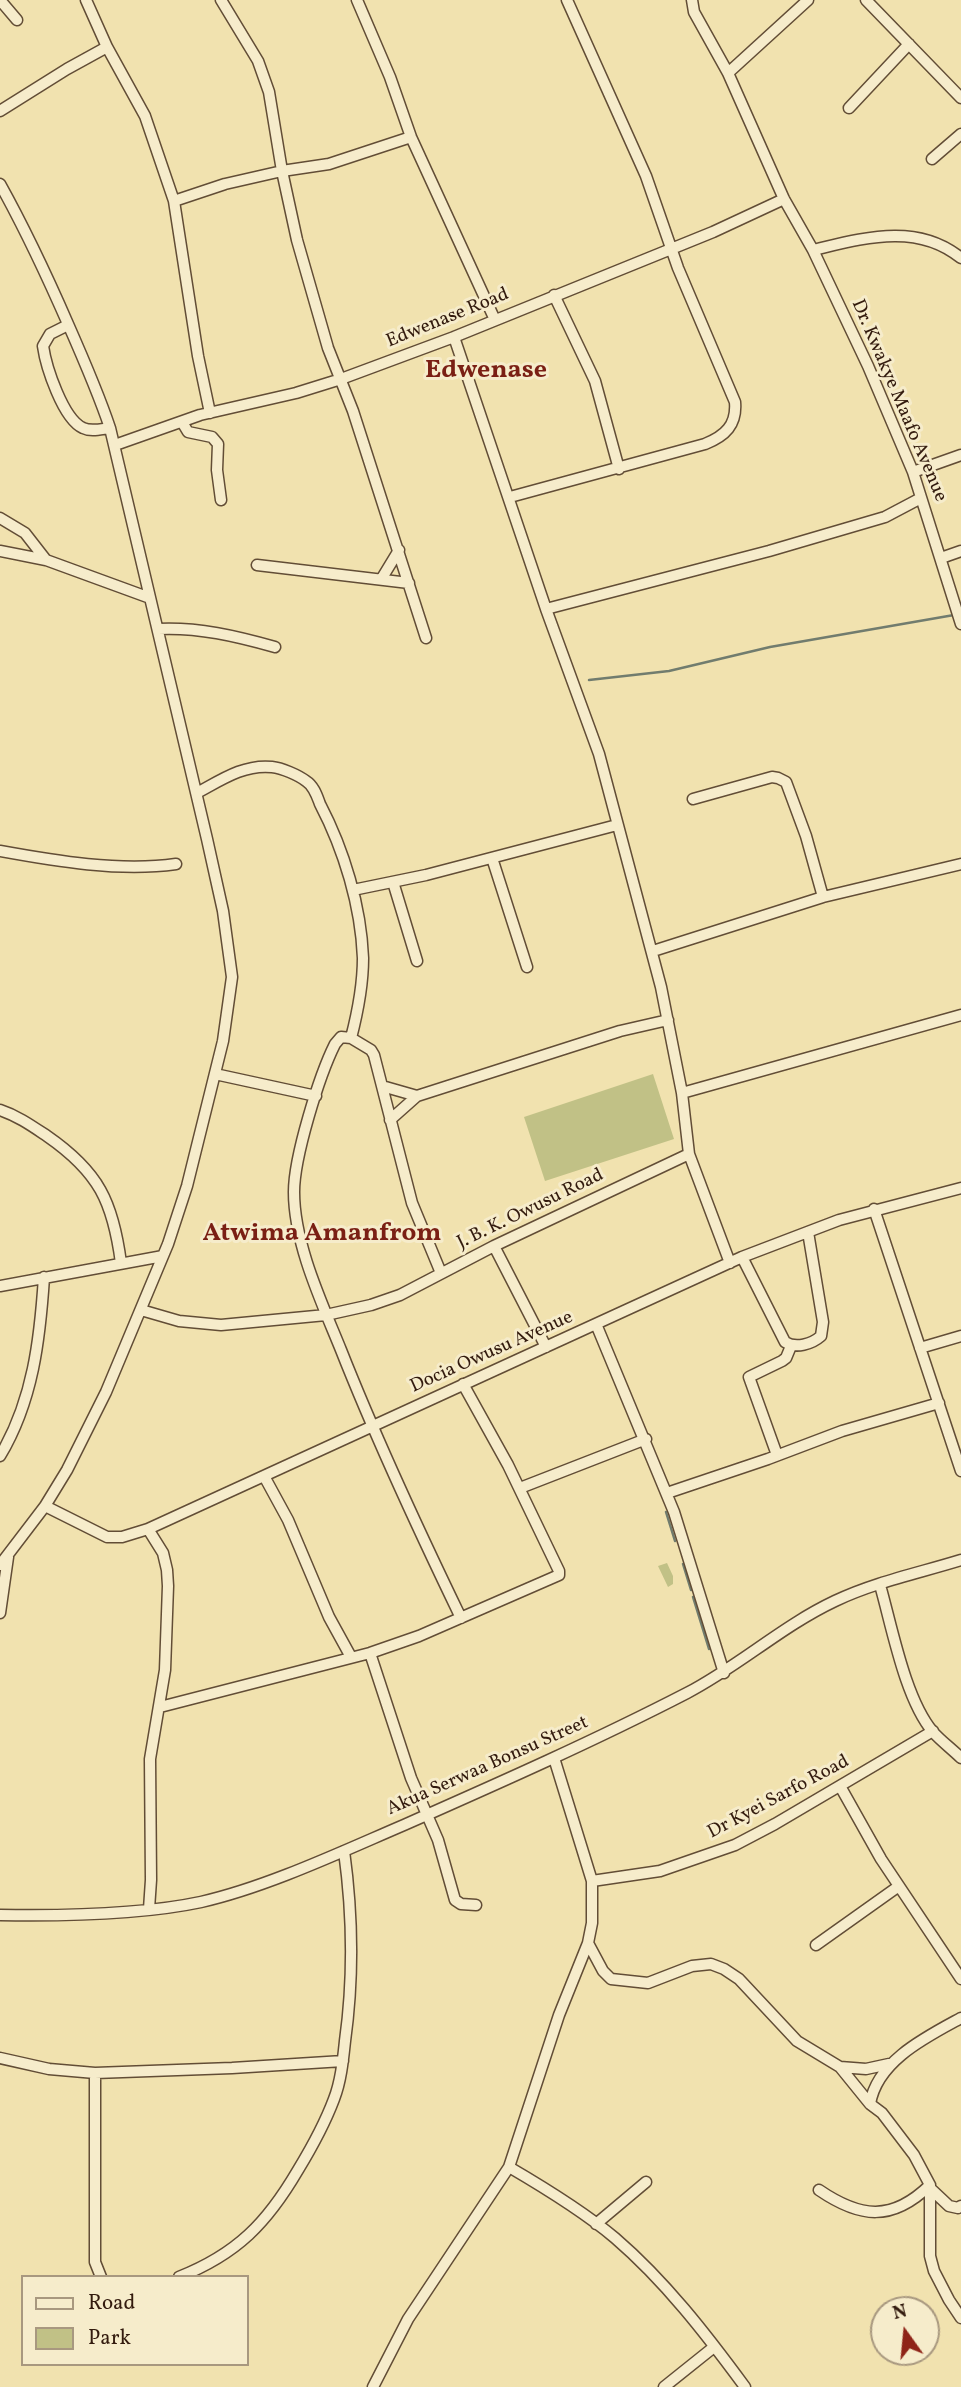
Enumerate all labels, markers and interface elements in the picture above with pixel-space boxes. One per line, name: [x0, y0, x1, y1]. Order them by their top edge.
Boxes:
street label: Edwenase Road: [383, 284, 513, 354]
street label: Dr. Kwakye Maafo Avenue: [845, 296, 951, 506]
district label: Edwenase: [425, 356, 547, 388]
street label: J. B. K. Owusu Road: [454, 1165, 608, 1255]
district label: Atwima Amanfrom: [203, 1219, 441, 1251]
street label: Docia Owusu Avenue: [407, 1307, 577, 1399]
street label: Akua Serwaa Bonsu Street: [384, 1712, 592, 1822]
street label: Dr Kyei Sarfo Road: [704, 1751, 854, 1845]
legend: [21, 2275, 248, 2366]
text: Road: [88, 2289, 135, 2318]
north arrow: [870, 2296, 940, 2366]
text: N: [890, 2298, 910, 2327]
text: Park: [88, 2324, 131, 2353]

